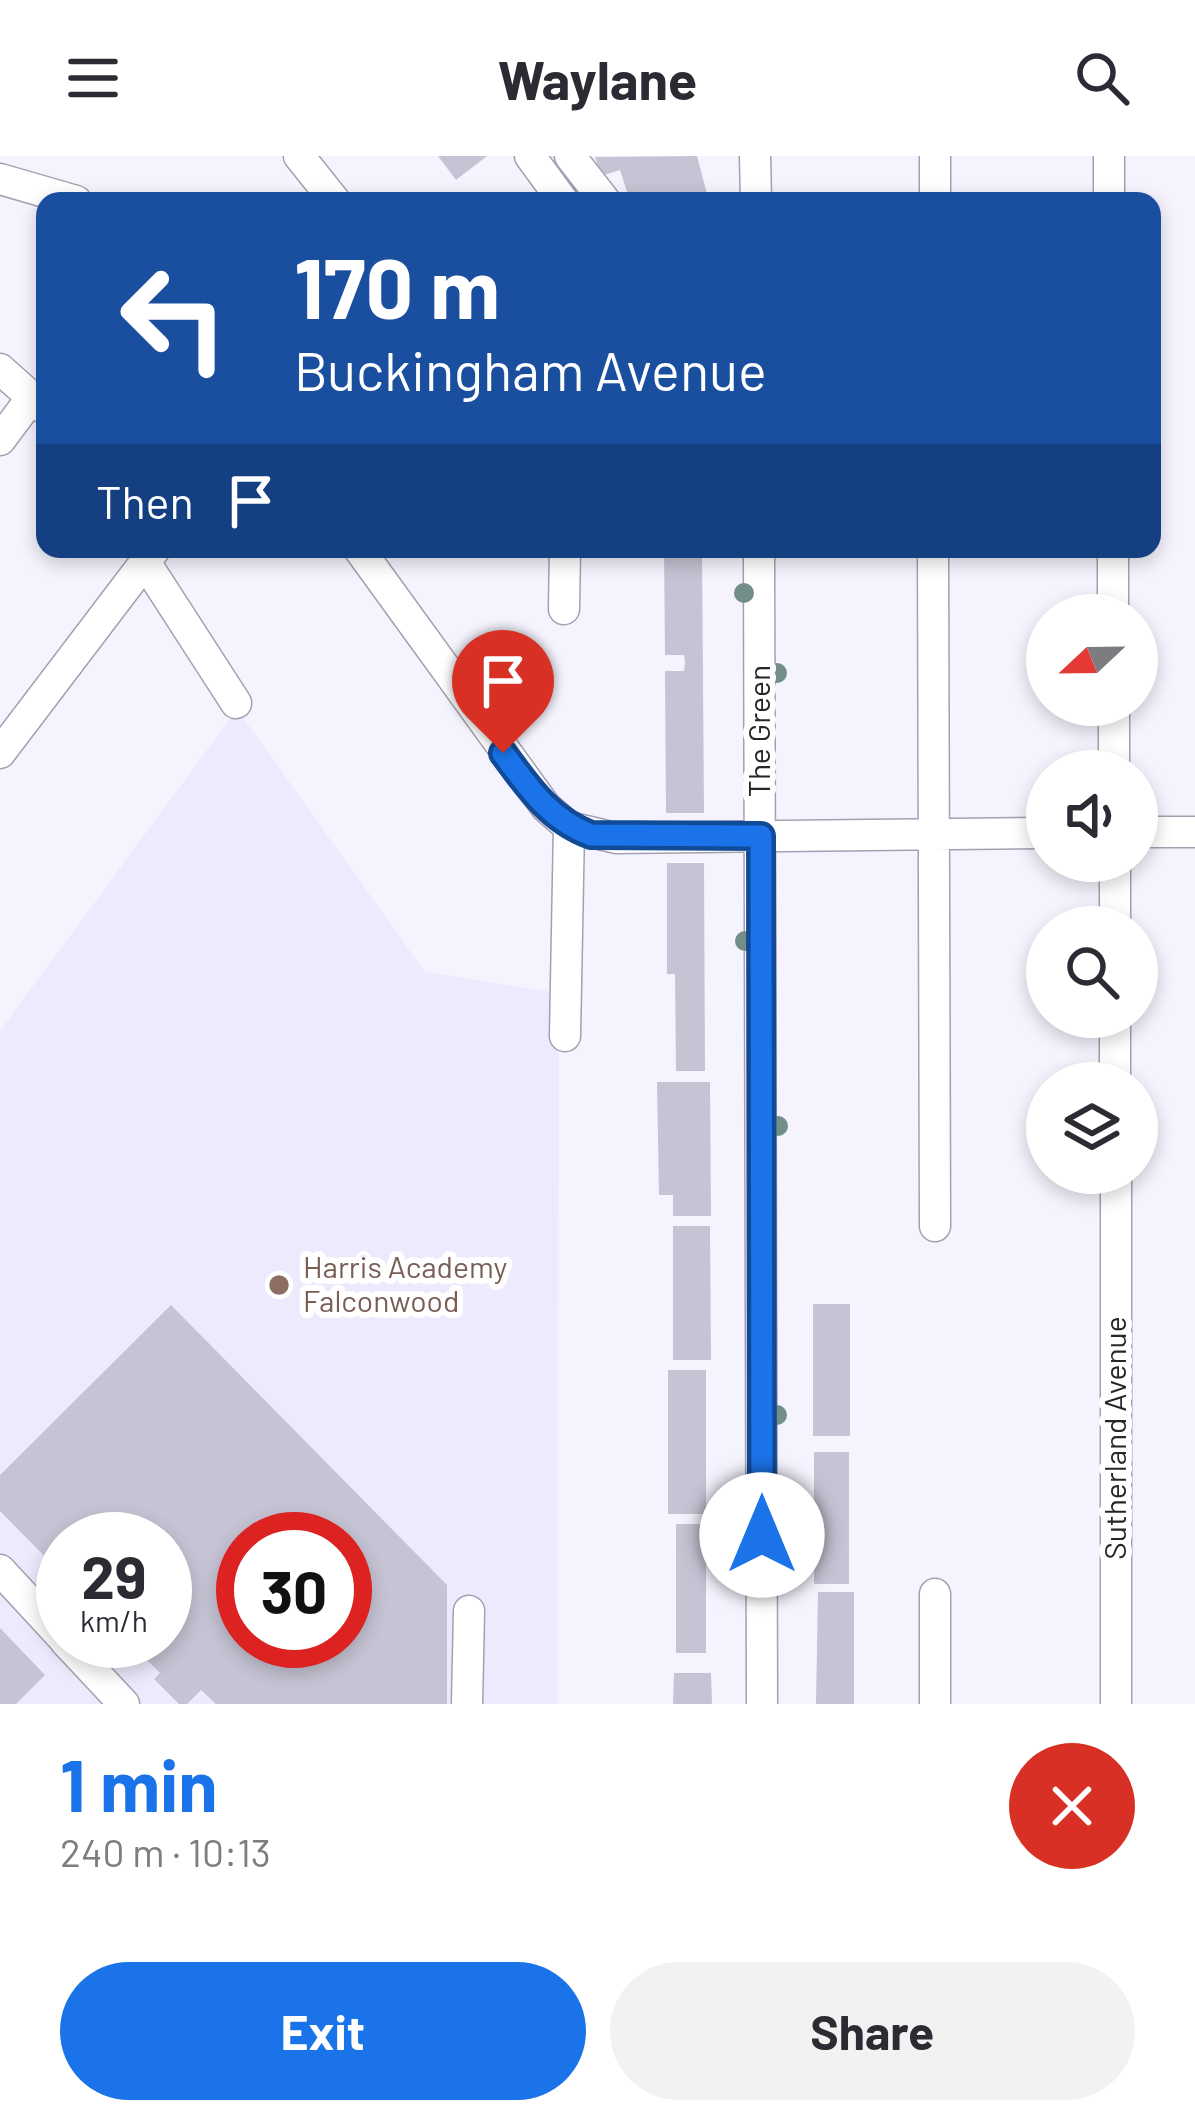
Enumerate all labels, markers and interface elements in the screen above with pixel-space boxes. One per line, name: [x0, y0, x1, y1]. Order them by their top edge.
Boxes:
icon: menu: [60, 45, 126, 111]
icon: search: [1069, 45, 1135, 111]
text: Waylane: [498, 46, 697, 111]
text: 170 m: [294, 235, 500, 336]
icon: left: [96, 240, 252, 396]
text: Buckingham Avenue: [294, 337, 767, 402]
icon: arrive: [218, 468, 284, 534]
text: Then: [96, 474, 194, 528]
north arrow: [1026, 594, 1158, 726]
map controls: [1026, 594, 1158, 1194]
pin: [452, 630, 554, 753]
icon: arrive: [470, 648, 536, 714]
street label: The Green: [740, 665, 776, 797]
button: sound: [1026, 750, 1158, 882]
button: search: [1026, 906, 1158, 1038]
button: layers: [1026, 1062, 1158, 1194]
place label: Harris Academy Falconwood: [303, 1248, 508, 1318]
marker: Harris Academy Falconwood: [266, 1272, 292, 1298]
street label: Sutherland Avenue: [1096, 1316, 1132, 1560]
position arrow: [699, 1472, 825, 1598]
speed limit sign: 30: [216, 1512, 372, 1668]
text: 29: [81, 1539, 147, 1611]
text: km/h: [80, 1602, 148, 1638]
text: 1 min: [60, 1740, 218, 1826]
button: close: [1009, 1743, 1135, 1869]
text: 240 m · 10:13: [60, 1828, 271, 1875]
button: Exit: [60, 1962, 586, 2100]
button: Share: [610, 1962, 1135, 2100]

